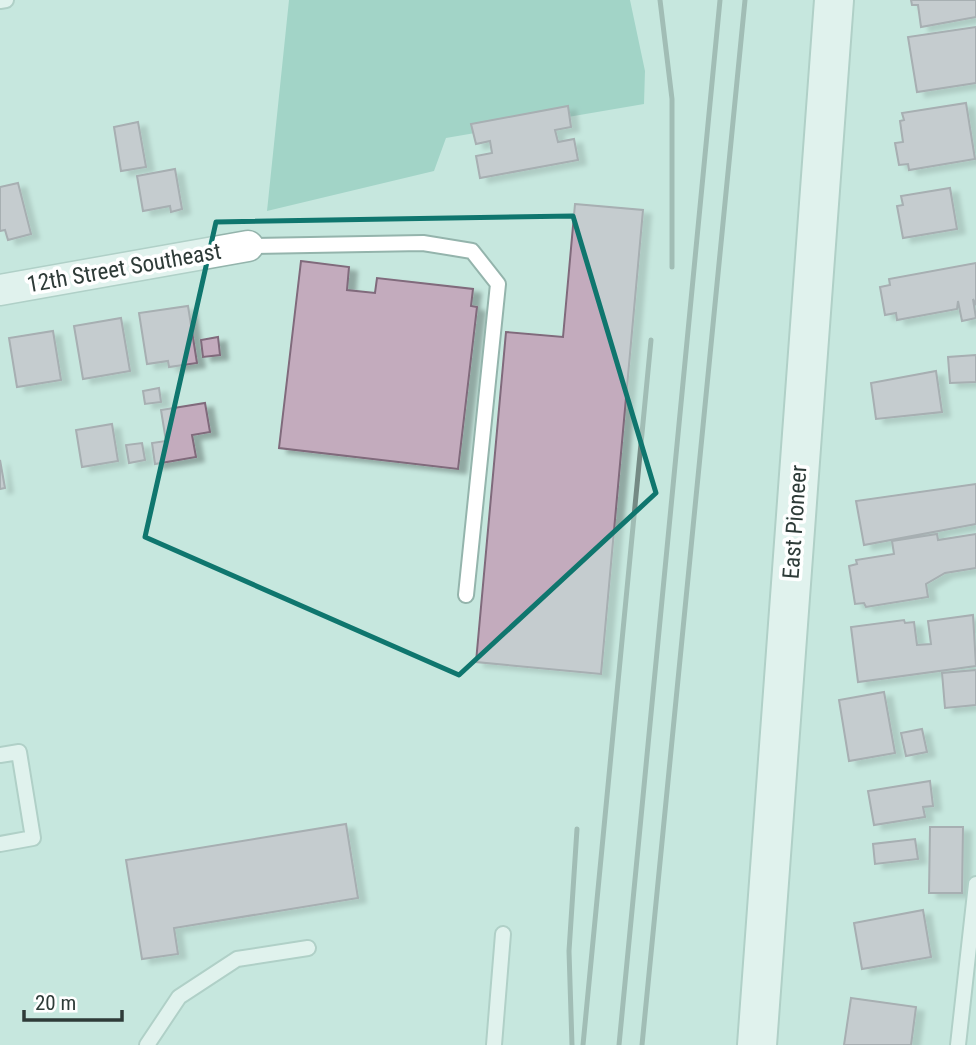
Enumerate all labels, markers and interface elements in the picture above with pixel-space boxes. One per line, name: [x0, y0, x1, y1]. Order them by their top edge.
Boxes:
street label: 12th Street Southeast: [25, 238, 223, 298]
street label: East Pioneer: [778, 464, 812, 580]
scale bar: [24, 978, 122, 1022]
text: 20 m: [35, 991, 76, 1015]

